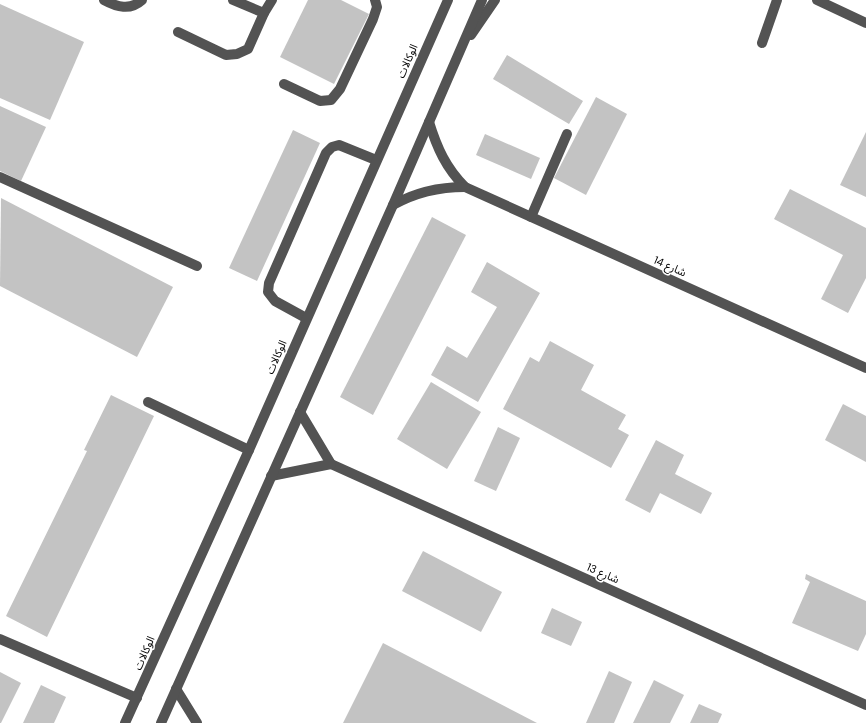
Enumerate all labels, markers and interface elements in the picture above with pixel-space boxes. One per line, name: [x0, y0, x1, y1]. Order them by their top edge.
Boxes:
street label: الوكالات: [393, 42, 421, 80]
street label: شارع 14: [651, 253, 689, 280]
street label: الوكالات: [262, 338, 290, 376]
street label: شارع 13: [584, 560, 622, 587]
street label: الوكالات: [130, 634, 158, 672]

